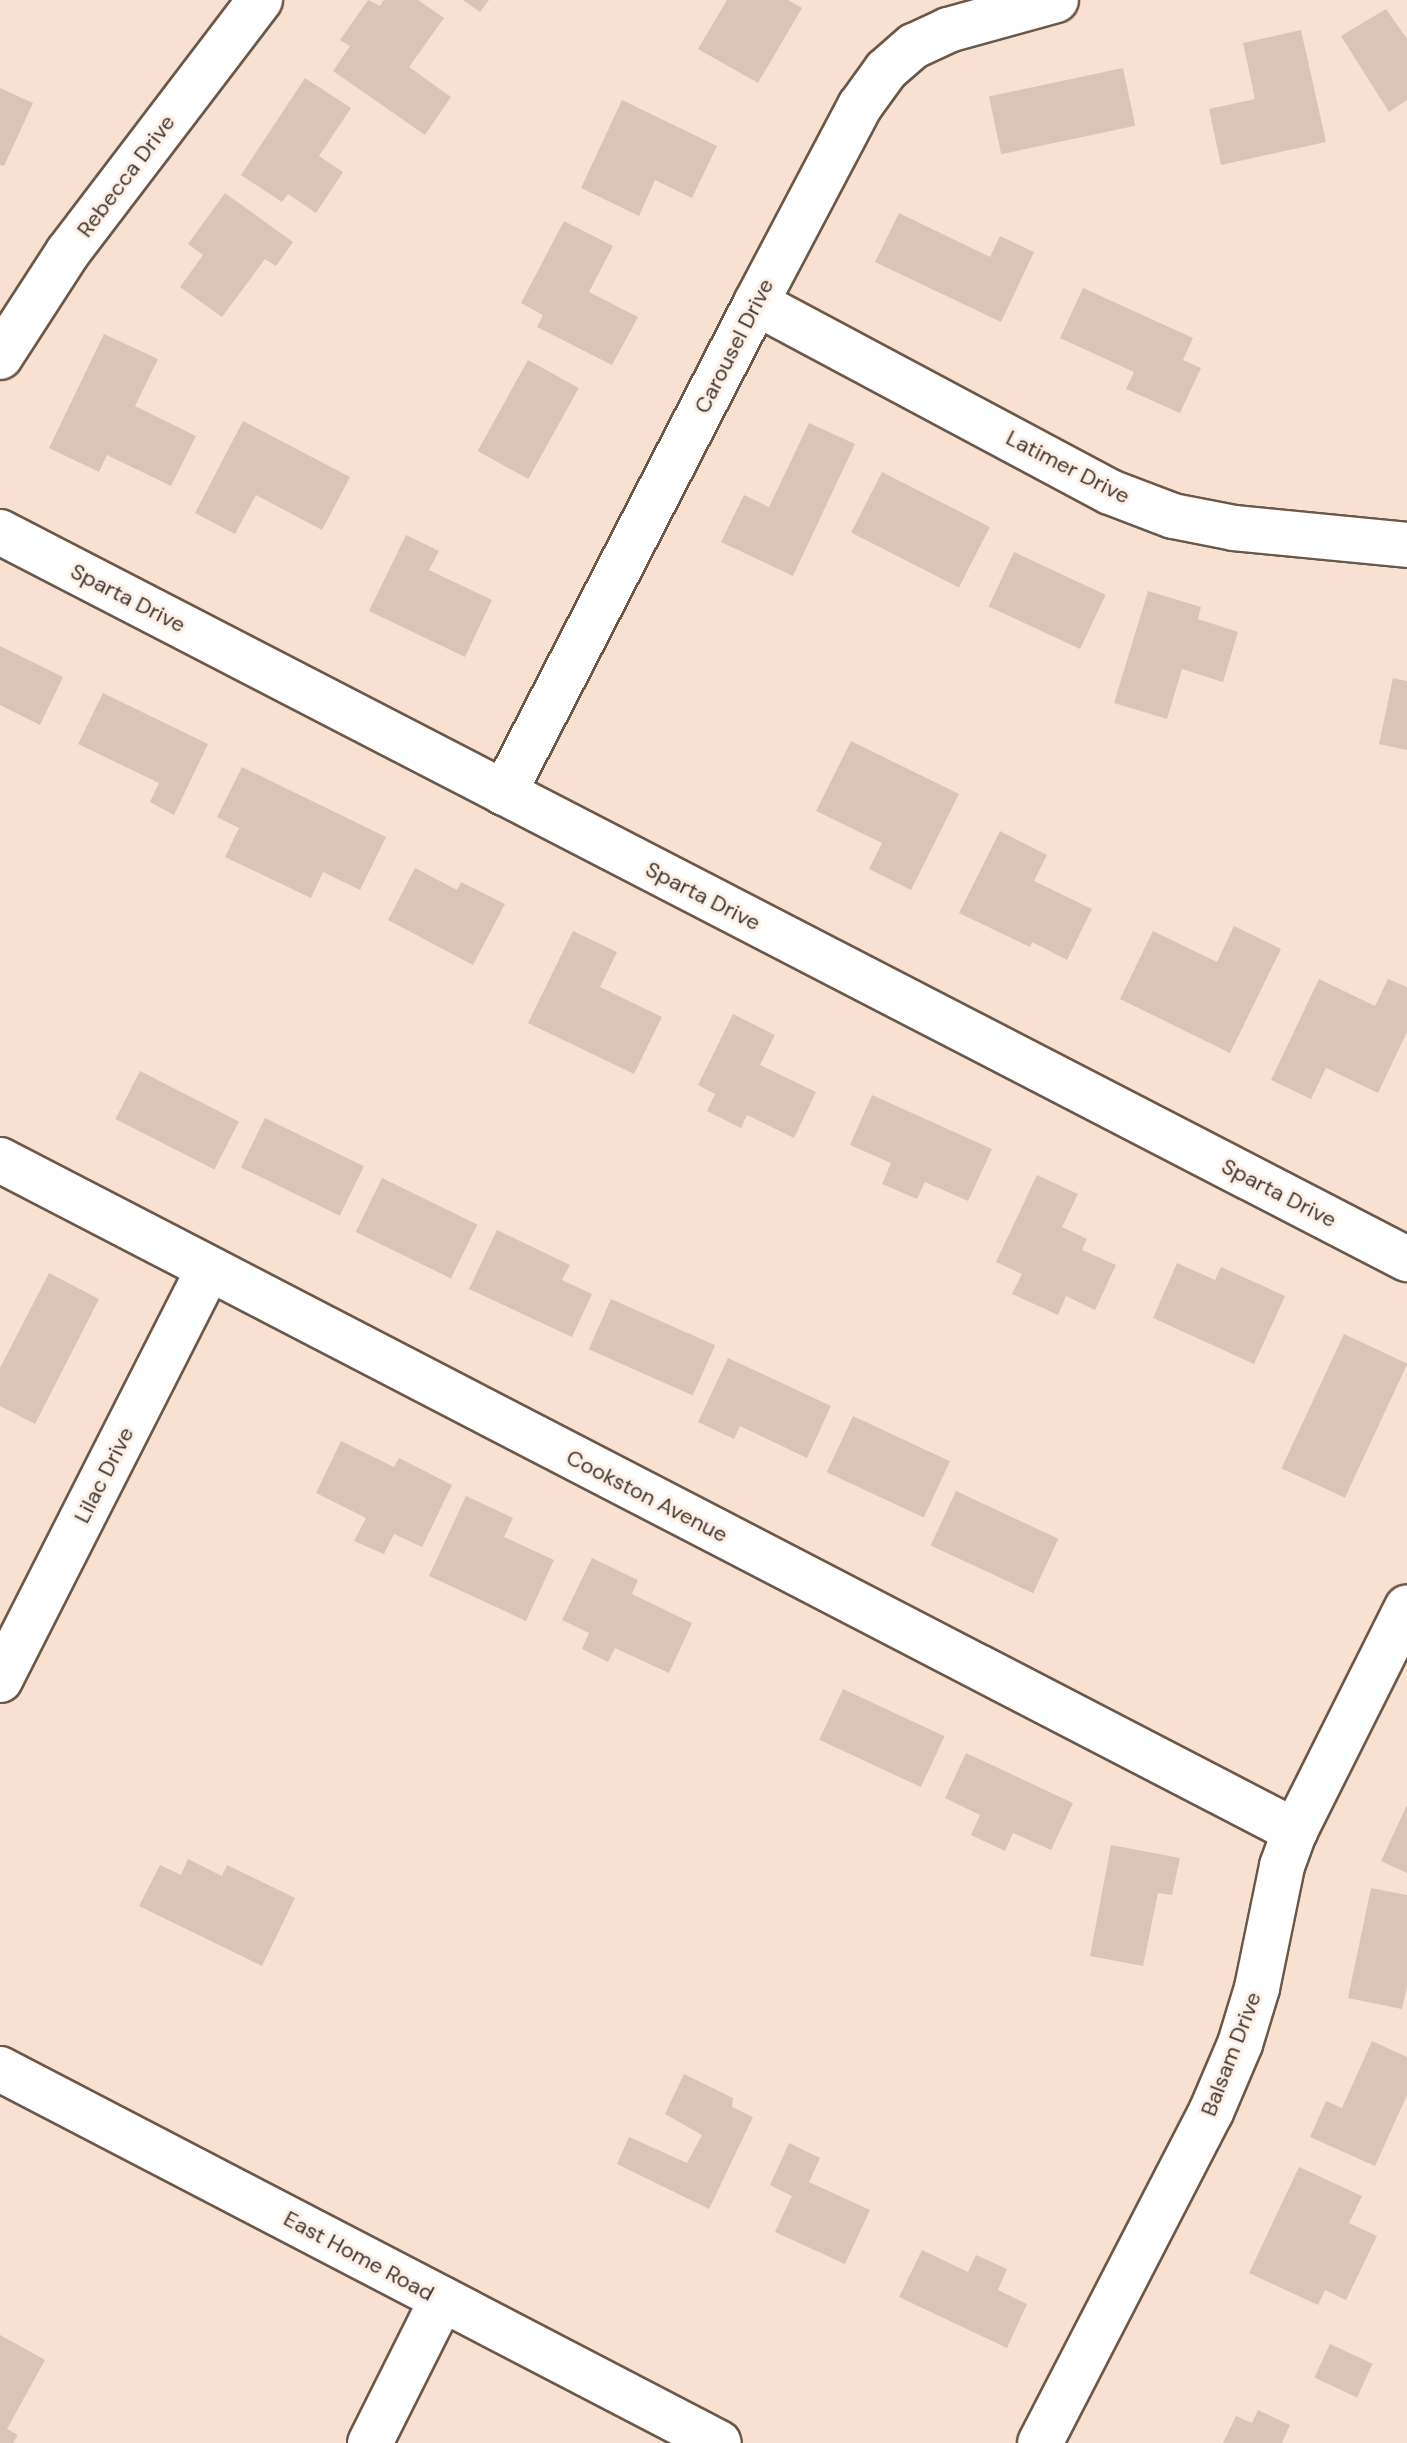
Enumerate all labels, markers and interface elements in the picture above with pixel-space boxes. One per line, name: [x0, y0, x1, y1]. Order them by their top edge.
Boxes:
street label: Rebecca Drive: [71, 110, 181, 242]
street label: Carousel Drive: [689, 274, 779, 418]
street label: Latimer Drive: [1002, 425, 1134, 509]
street label: Sparta Drive: [66, 558, 190, 638]
street label: Sparta Drive: [641, 856, 765, 936]
street label: Sparta Drive: [1217, 1153, 1341, 1233]
street label: Lilac Drive: [69, 1423, 139, 1527]
street label: Cookston Avenue: [562, 1444, 732, 1548]
street label: Balsam Drive: [1195, 1988, 1267, 2120]
street label: East Home Road: [279, 2205, 439, 2307]

